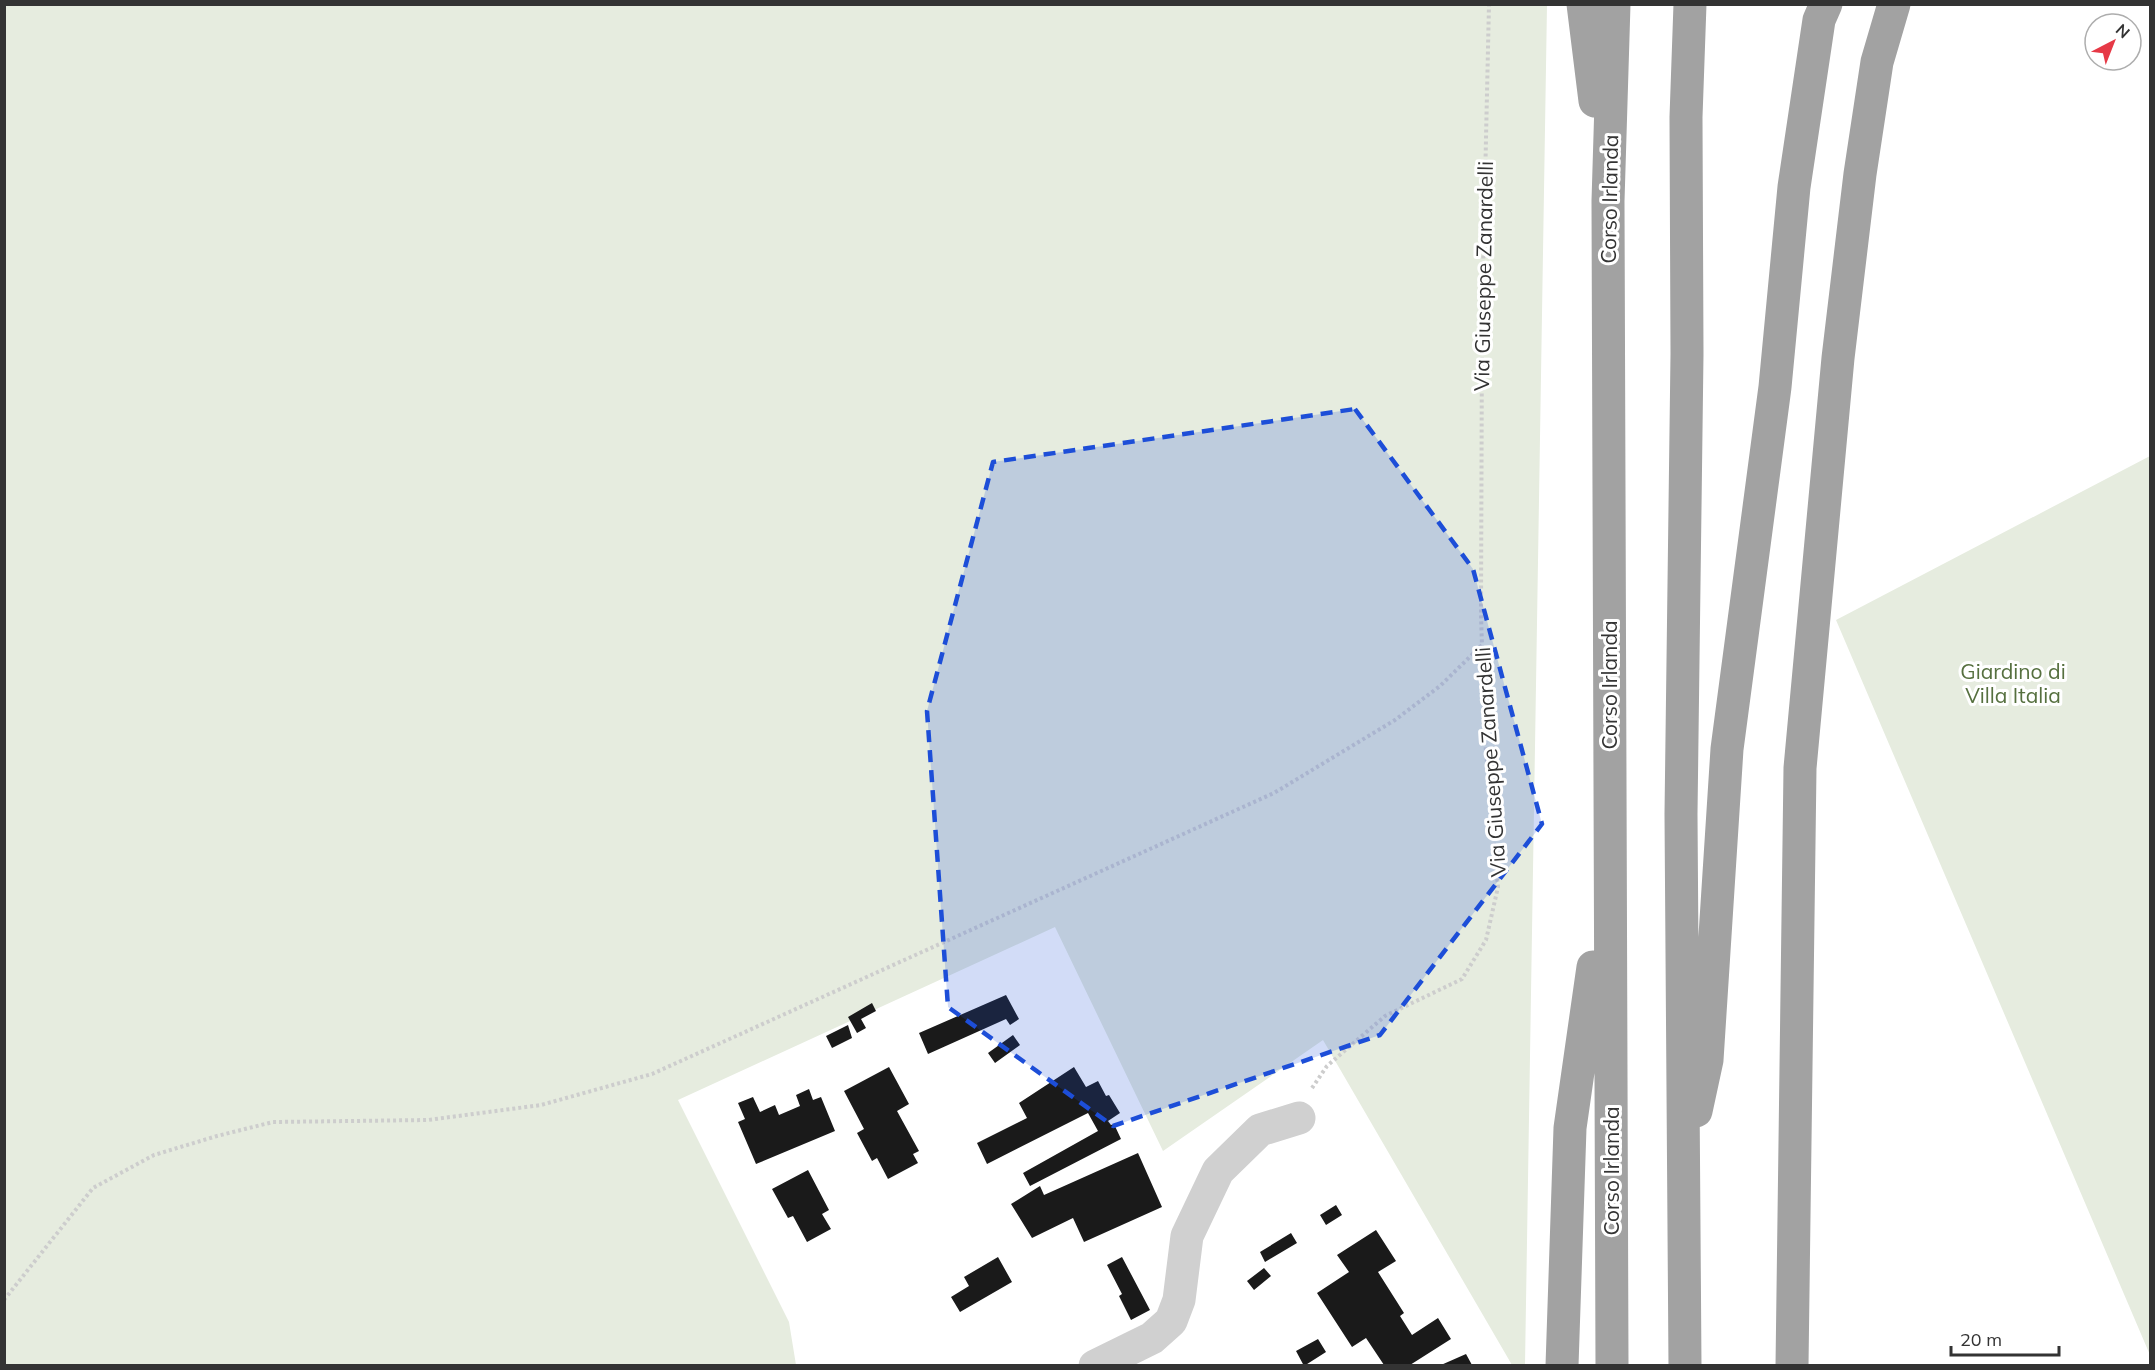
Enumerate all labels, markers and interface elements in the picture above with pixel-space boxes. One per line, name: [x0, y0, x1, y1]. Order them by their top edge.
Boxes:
north arrow: [2083, 12, 2143, 72]
text: N: [2112, 19, 2134, 42]
street label: Corso Irlanda: [1595, 134, 1623, 264]
street label: Via Giuseppe Zanardelli: [1468, 161, 1498, 391]
street label: Corso Irlanda: [1596, 620, 1622, 750]
street label: Via Giuseppe Zanardelli: [1469, 646, 1511, 878]
park label: Giardino di Villa Italia: [1960, 658, 2066, 708]
street label: Corso Irlanda: [1598, 1106, 1624, 1236]
scale bar: [1951, 1319, 2059, 1357]
text: 20 m: [1960, 1328, 2002, 1351]

